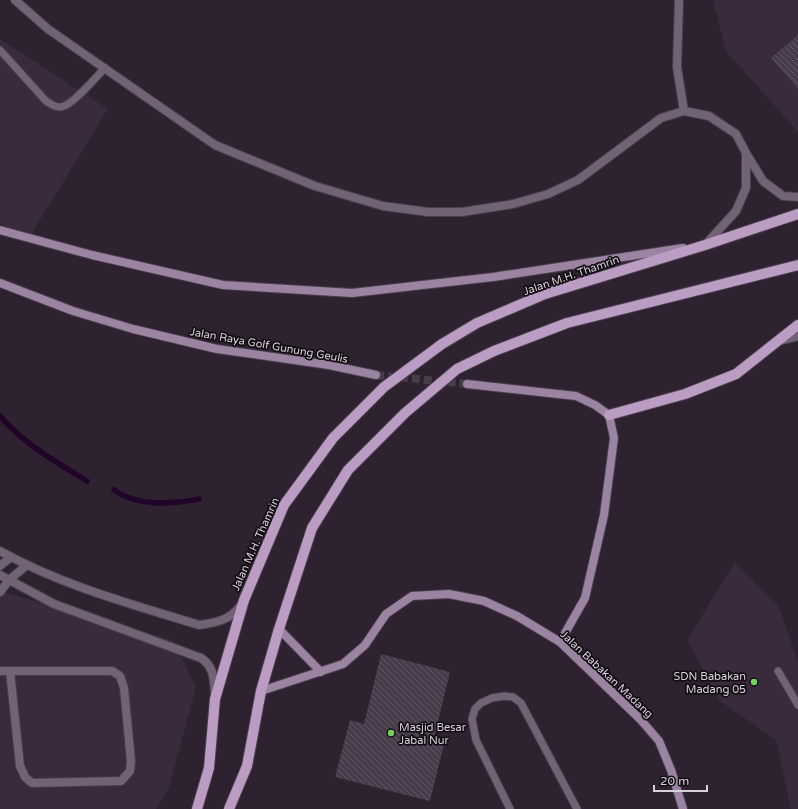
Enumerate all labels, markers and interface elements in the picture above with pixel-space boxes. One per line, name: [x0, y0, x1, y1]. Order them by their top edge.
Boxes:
street label: Jalan M.H. Thamrin: [522, 253, 621, 298]
street label: Jalan Raya Golf Gunung Geulis: [189, 325, 349, 366]
street label: Jalan M.H. Thamrin: [229, 496, 282, 593]
street label: Jalan Babakan Madang: [558, 628, 656, 721]
place label: SDN Babakan Madang 05: [674, 670, 746, 696]
marker: SDN Babakan Madang 05: [749, 677, 759, 687]
place label: Masjid Besar Jabal Nur: [399, 721, 467, 747]
marker: Masjid Besar Jabal Nur: [386, 728, 396, 738]
scale bar: [654, 767, 707, 793]
text: 20 m: [660, 774, 689, 788]

